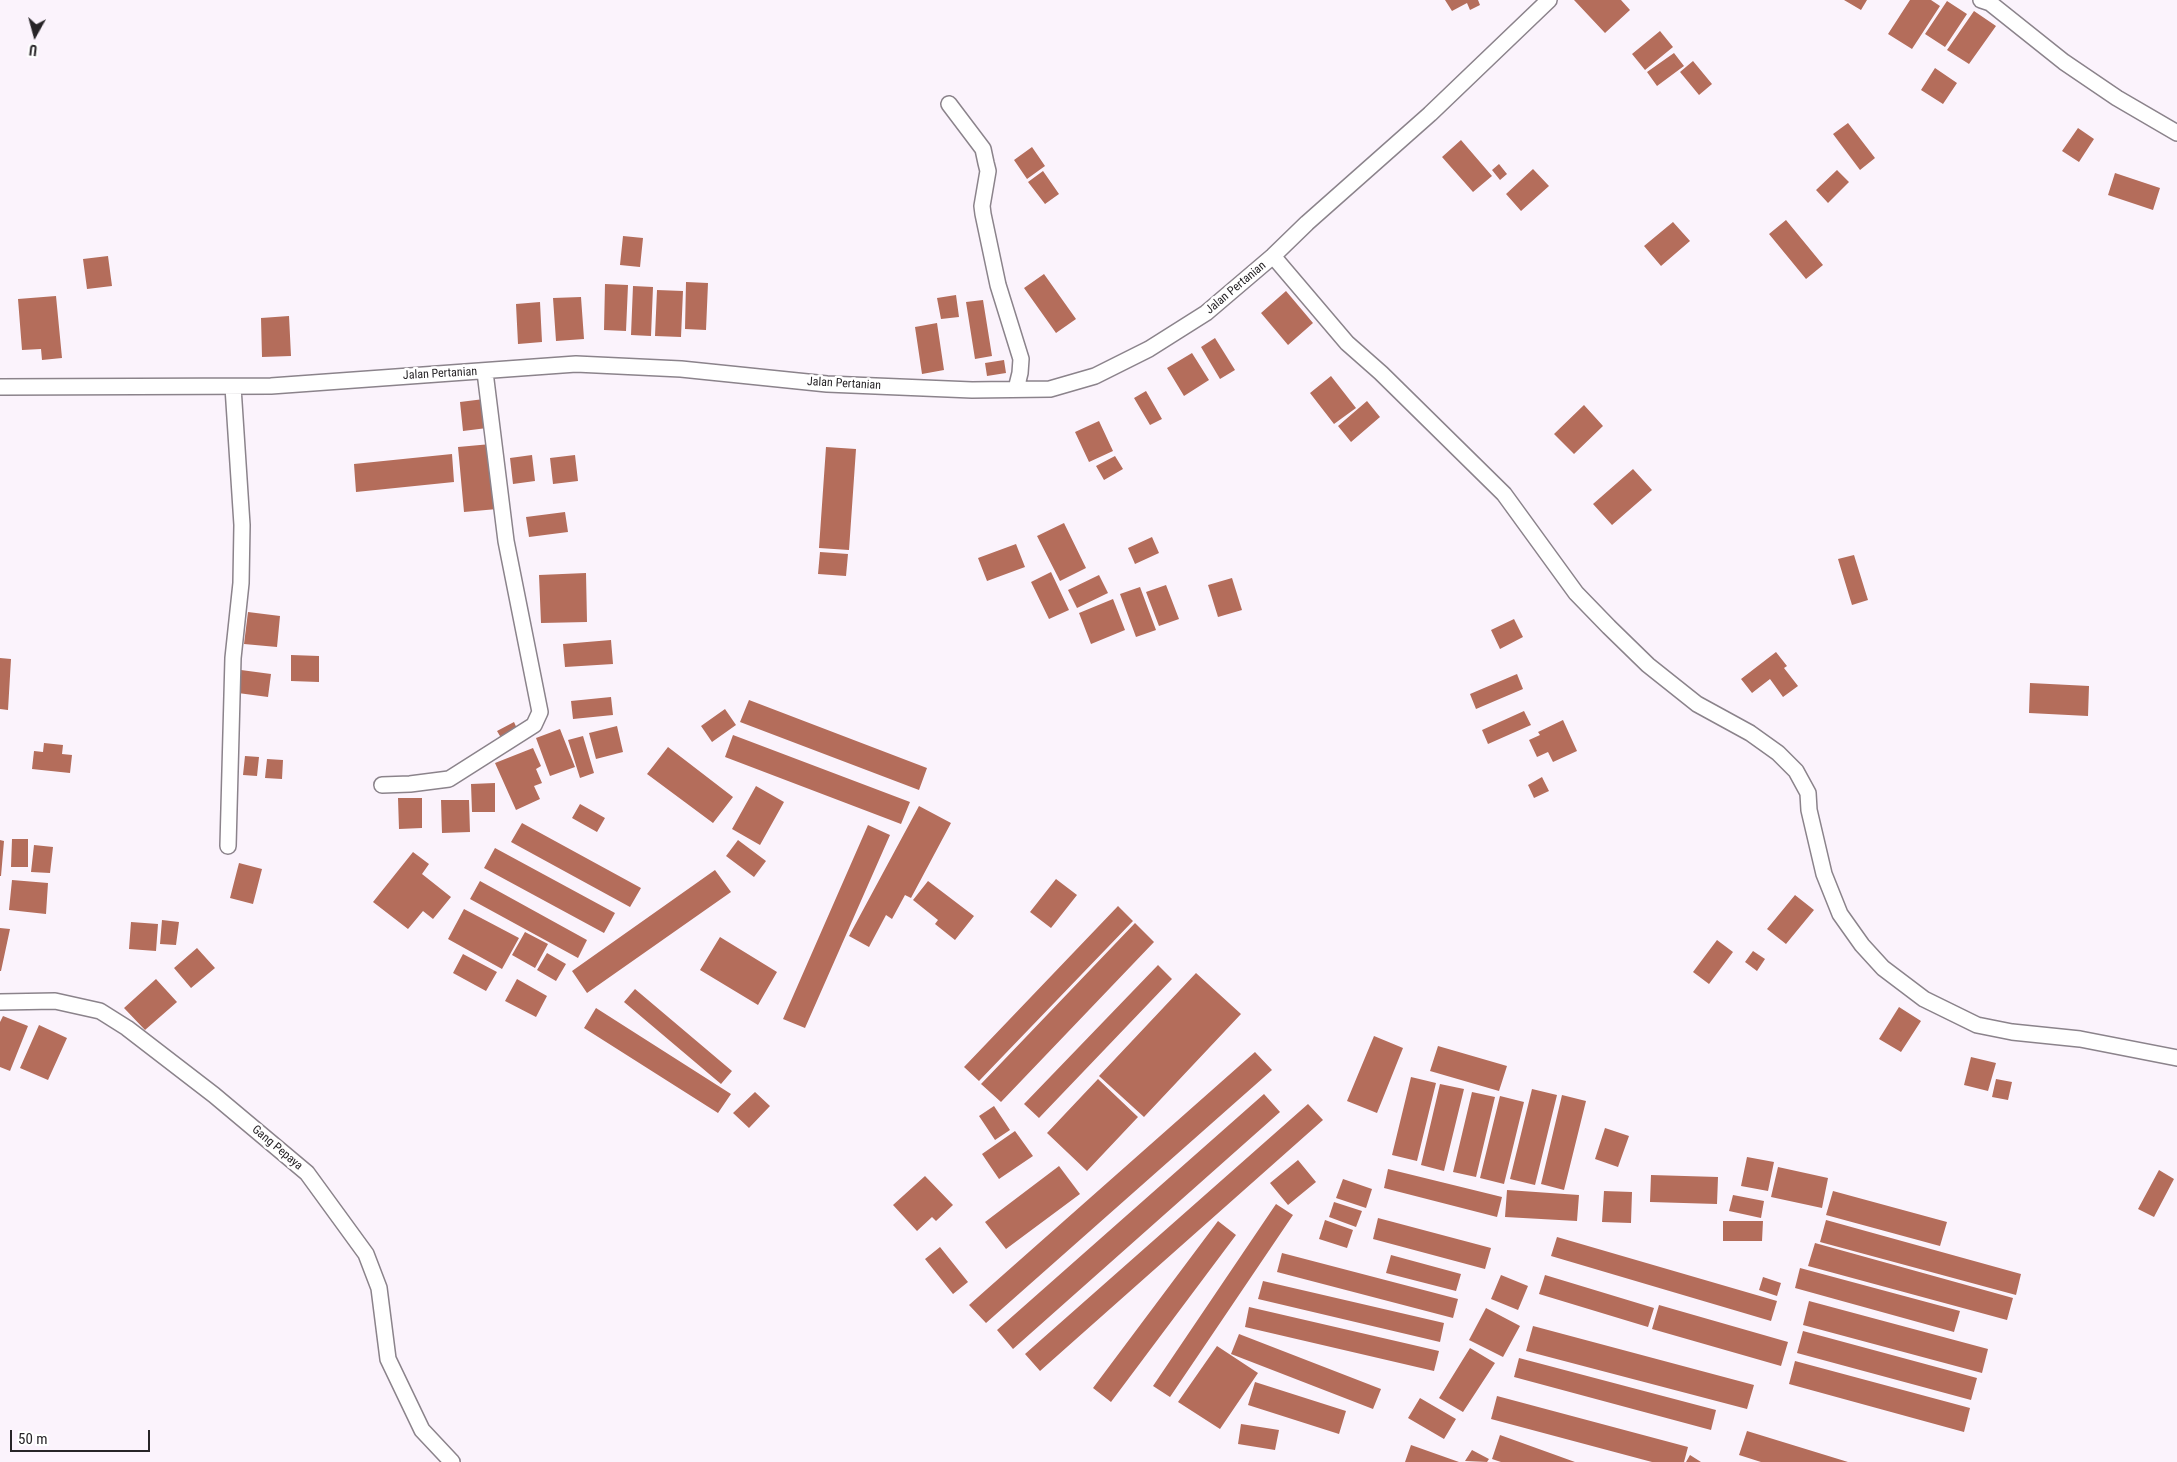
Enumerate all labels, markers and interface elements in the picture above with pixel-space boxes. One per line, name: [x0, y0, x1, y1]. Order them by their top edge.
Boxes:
north arrow: [10, 10, 60, 60]
text: U: [28, 41, 38, 58]
street label: Jalan Pertanian: [1203, 259, 1269, 317]
street label: Jalan Pertanian: [403, 365, 477, 383]
street label: Jalan Pertanian: [807, 375, 881, 393]
street label: Gang Pepaya: [249, 1123, 305, 1173]
scale bar: [12, 1420, 152, 1452]
text: 50 m: [18, 1430, 48, 1448]

